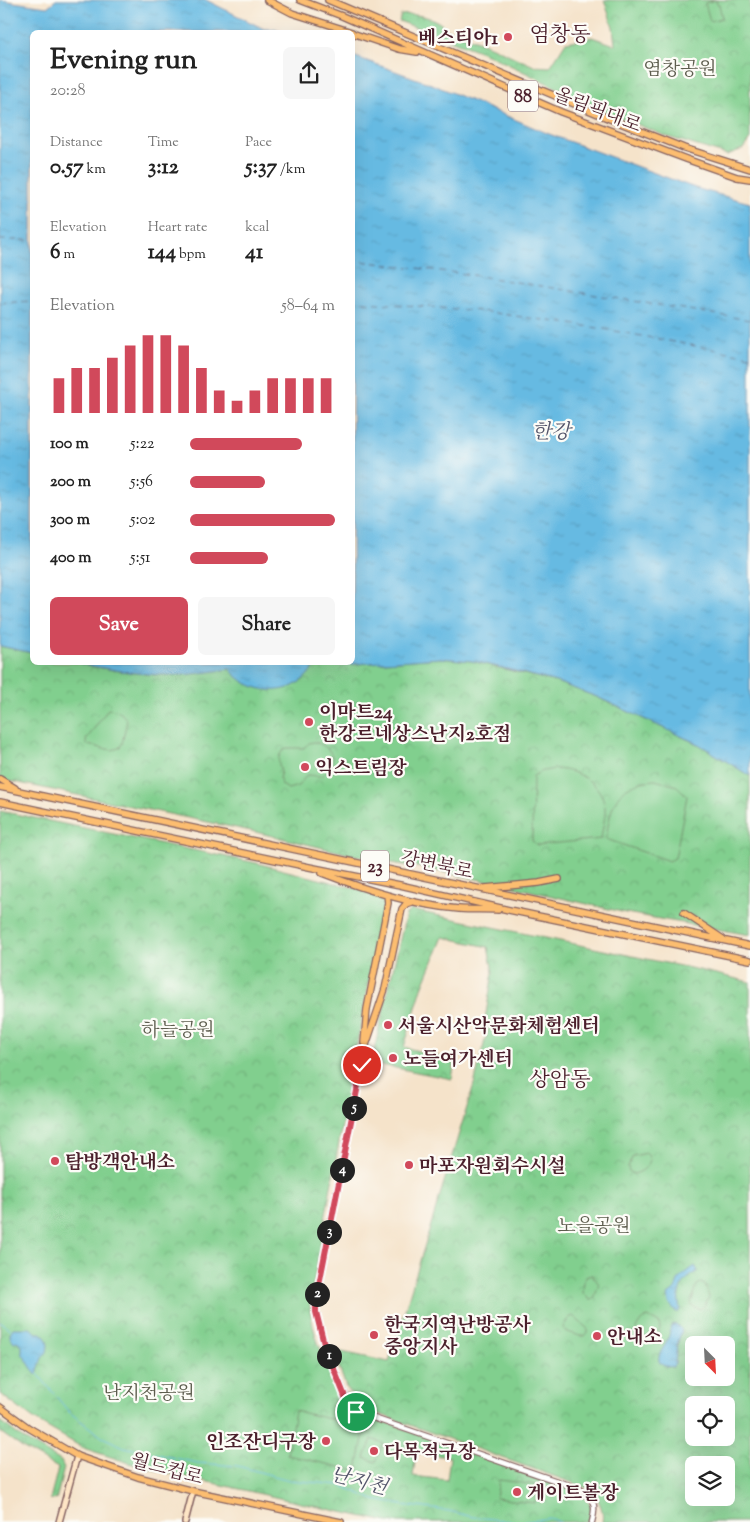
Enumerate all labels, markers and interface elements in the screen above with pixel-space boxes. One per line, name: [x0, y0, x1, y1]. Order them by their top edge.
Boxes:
district label: 염창동: [530, 21, 590, 51]
place label: 베스티아1: [418, 26, 499, 53]
marker: 베스티아1: [502, 31, 514, 43]
text: Evening run: [50, 41, 197, 81]
button: share: [283, 47, 335, 99]
park label: 염창공원: [643, 57, 717, 84]
text: 20:28: [50, 80, 85, 103]
road number: 88: [508, 80, 538, 112]
street label: 올림픽대로: [549, 82, 645, 140]
text: Distance: [50, 133, 103, 153]
text: Time: [148, 133, 179, 153]
text: Pace: [245, 133, 272, 153]
text: 0.57: [50, 153, 84, 183]
text: 3:12: [148, 153, 179, 183]
text: 5:37: [245, 153, 277, 183]
text: km: [84, 160, 106, 180]
text: /km: [277, 160, 305, 180]
text: Elevation: [50, 218, 107, 238]
text: Heart rate: [148, 218, 207, 238]
text: kcal: [245, 218, 269, 238]
text: 6: [50, 238, 60, 268]
text: 144: [148, 238, 176, 268]
text: 41: [245, 238, 263, 268]
text: m: [60, 245, 75, 265]
text: bpm: [176, 245, 206, 265]
text: Elevation: [50, 295, 115, 318]
text: 58–64 m: [281, 295, 335, 318]
water label: 한강: [532, 419, 573, 448]
text: 100 m: [50, 433, 89, 456]
text: 5:22: [130, 433, 155, 456]
text: 200 m: [50, 471, 91, 494]
text: 5:56: [130, 471, 153, 494]
text: 300 m: [50, 509, 90, 532]
text: 5:02: [130, 509, 155, 532]
text: 400 m: [50, 547, 92, 570]
text: 5:51: [130, 547, 151, 570]
button: Save: [50, 597, 188, 655]
button: Share: [198, 597, 335, 655]
place label: 이마트24 한강르네상스난지2호점: [319, 700, 511, 749]
marker: 이마트24 한강르네상스난지2호점: [303, 716, 315, 728]
place label: 익스트림장: [315, 756, 407, 783]
marker: 익스트림장: [299, 761, 311, 773]
street label: 강변북로: [398, 846, 475, 887]
road number: 23: [361, 850, 389, 881]
place label: 서울시산악문화체험센터: [398, 1014, 600, 1041]
park label: 하늘공원: [141, 1018, 215, 1045]
marker: 서울시산악문화체험센터: [382, 1019, 394, 1031]
pin: [341, 1044, 383, 1086]
place label: 노들여가센터: [403, 1047, 513, 1074]
icon: check: [348, 1051, 376, 1079]
marker: 노들여가센터: [387, 1052, 399, 1064]
district label: 상암동: [530, 1066, 590, 1096]
pin: 5: [342, 1096, 366, 1120]
text: 5: [352, 1098, 357, 1118]
place label: 탐방객안내소: [65, 1150, 175, 1177]
place label: 마포자원회수시설: [419, 1154, 566, 1181]
marker: 탐방객안내소: [49, 1155, 61, 1167]
pin: 4: [330, 1158, 354, 1182]
marker: 마포자원회수시설: [403, 1159, 415, 1171]
text: 4: [339, 1160, 346, 1180]
park label: 노을공원: [557, 1214, 631, 1241]
pin: 3: [316, 1220, 342, 1244]
text: 3: [327, 1222, 332, 1242]
pin: 2: [304, 1282, 330, 1306]
text: 2: [314, 1284, 321, 1304]
place label: 한국지역난방공사 중앙지사: [384, 1313, 531, 1362]
place label: 안내소: [607, 1325, 662, 1352]
marker: 한국지역난방공사 중앙지사: [368, 1329, 380, 1341]
marker: 안내소: [591, 1330, 603, 1342]
north arrow: [685, 1336, 735, 1386]
map controls: [685, 1336, 735, 1506]
pin: 1: [316, 1344, 342, 1368]
text: 1: [327, 1346, 332, 1366]
park label: 난지천공원: [103, 1381, 195, 1408]
pin: [335, 1391, 377, 1433]
button: locate: [685, 1396, 735, 1446]
icon: arrive: [342, 1398, 370, 1426]
place label: 인조잔디구장: [206, 1430, 317, 1457]
marker: 인조잔디구장: [320, 1435, 332, 1447]
place label: 다목적구장: [384, 1440, 476, 1467]
marker: 다목적구장: [368, 1445, 380, 1457]
street label: 월드컵로: [127, 1448, 205, 1493]
button: layers: [685, 1456, 735, 1506]
water label: 난지천: [327, 1461, 392, 1504]
place label: 게이트볼장: [527, 1481, 619, 1508]
marker: 게이트볼장: [511, 1486, 523, 1498]

